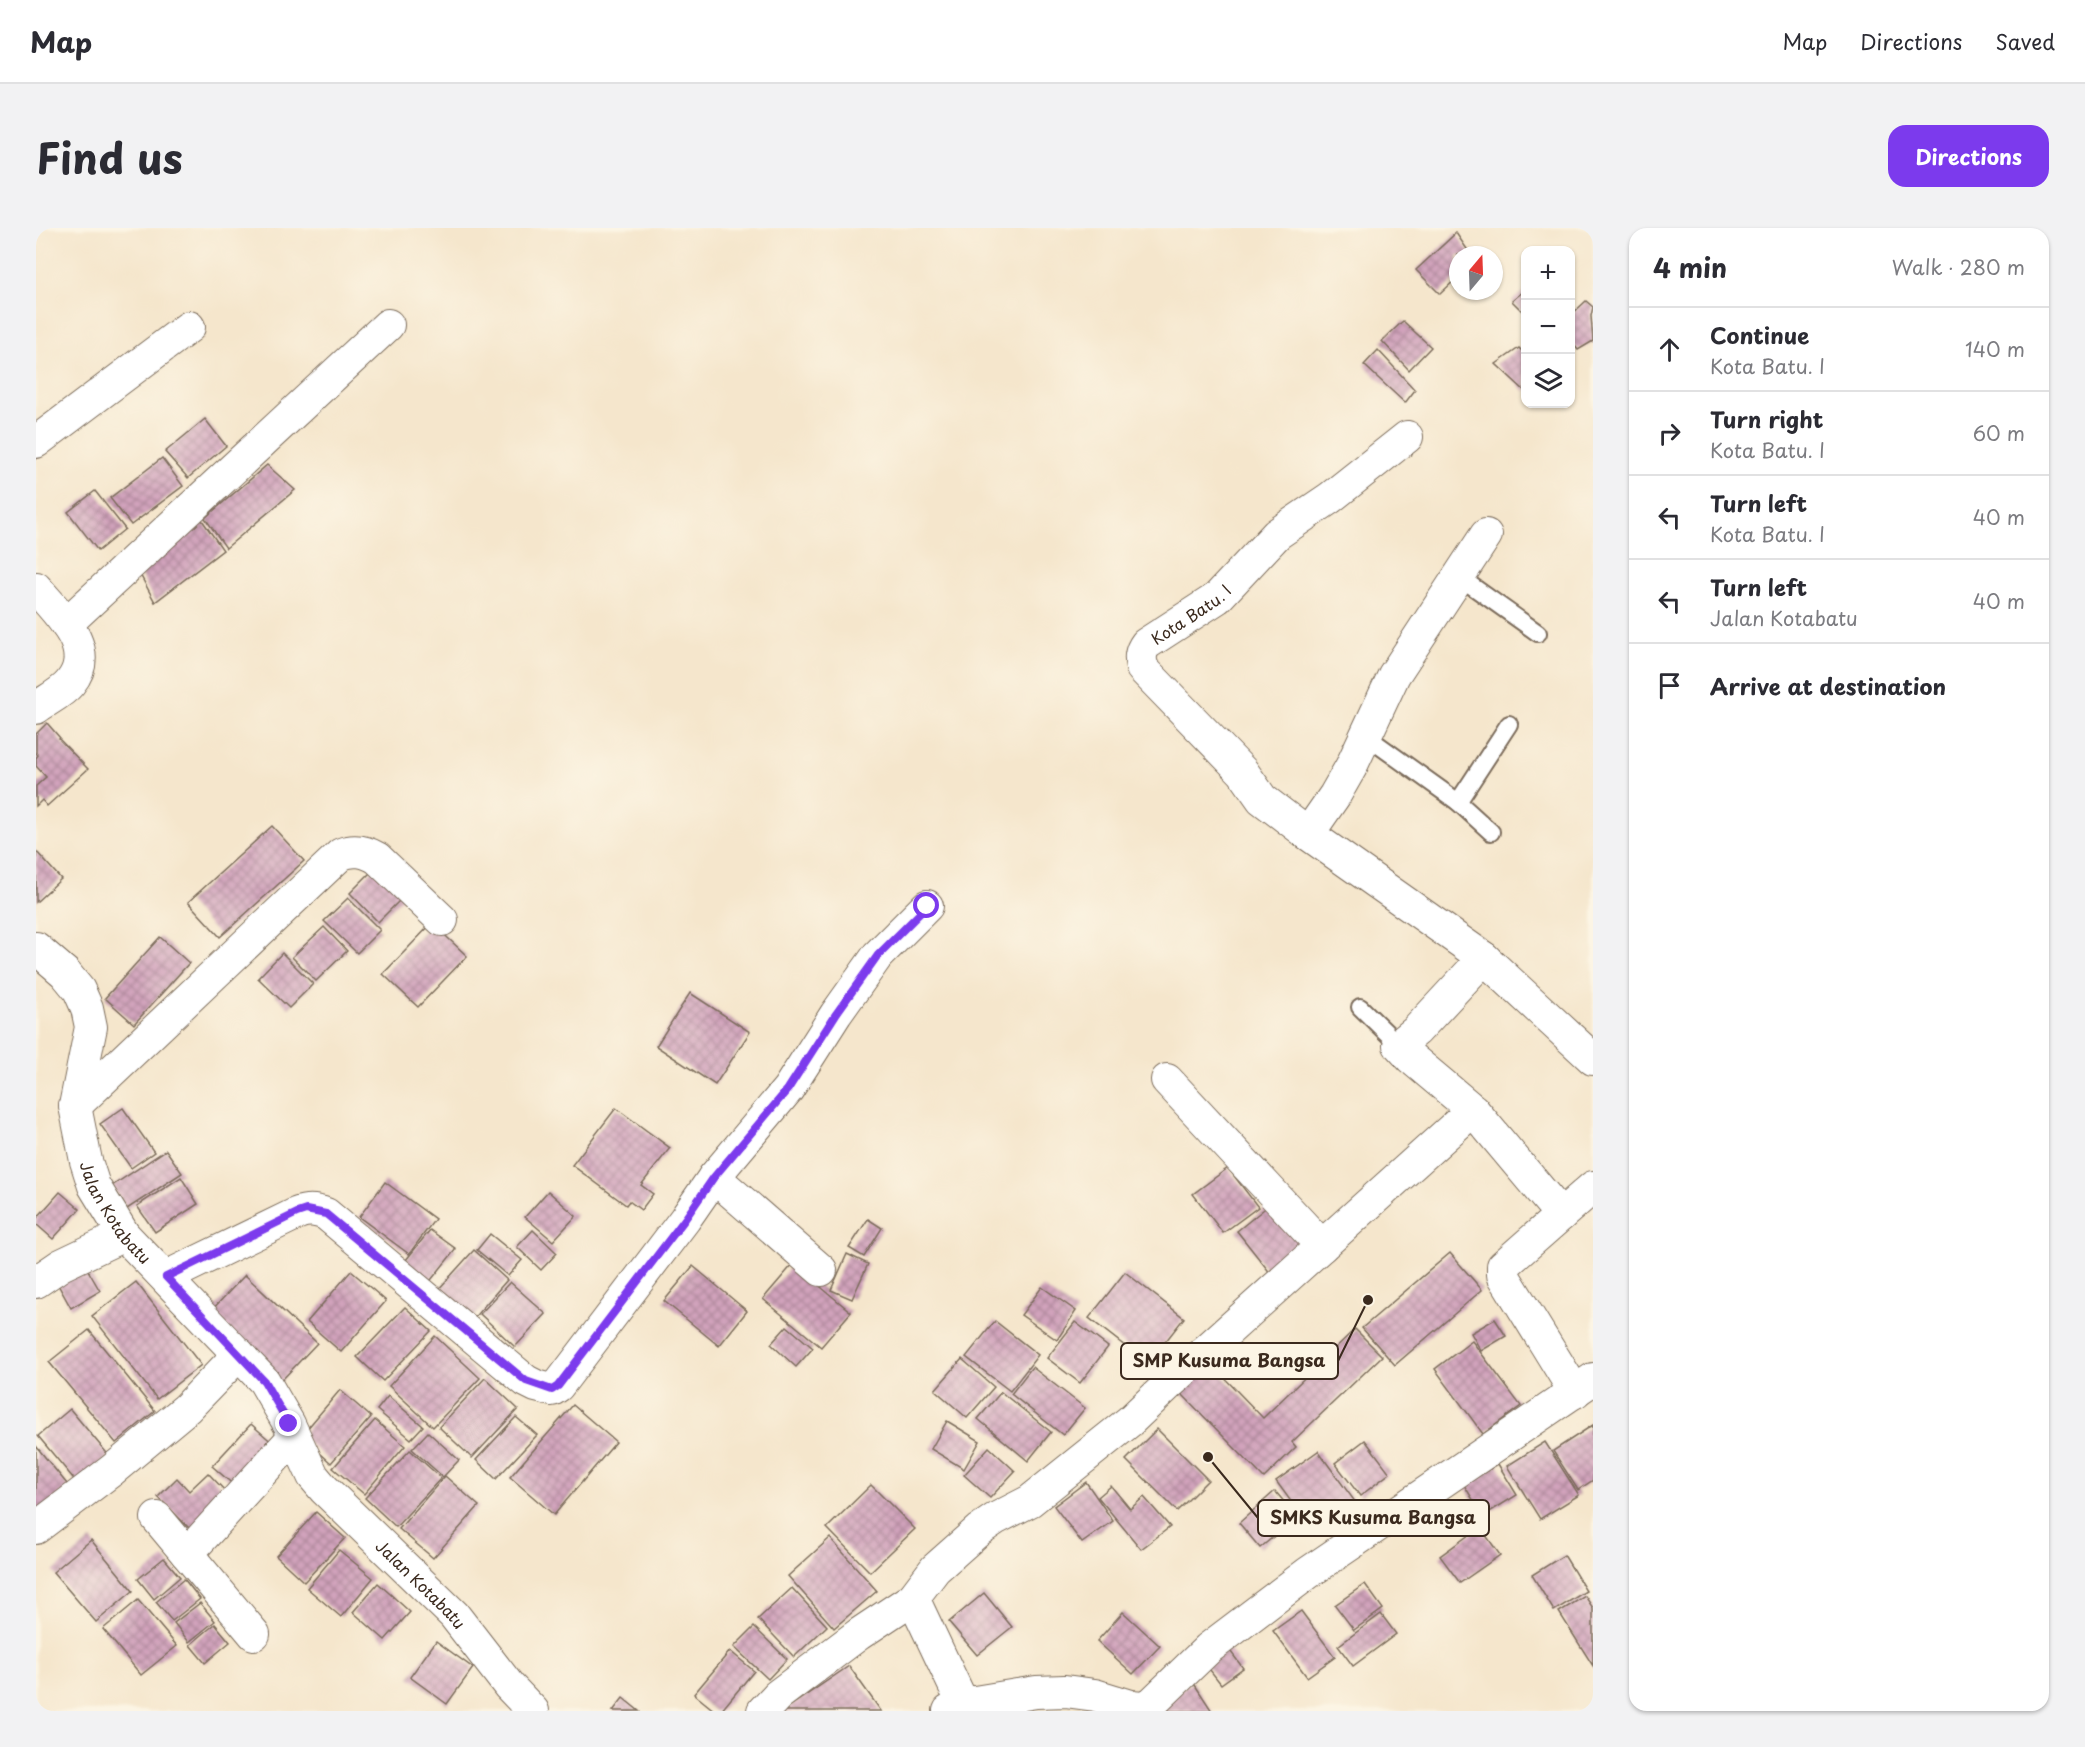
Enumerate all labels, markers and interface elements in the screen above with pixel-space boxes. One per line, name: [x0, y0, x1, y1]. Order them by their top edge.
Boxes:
text: Map: [30, 20, 92, 63]
text: Map: [1782, 25, 1827, 57]
text: Directions: [1860, 25, 1962, 57]
text: Saved: [1995, 25, 2055, 57]
text: Find us: [36, 125, 183, 188]
button: Directions: [1888, 125, 2049, 187]
north arrow: [1449, 246, 1503, 300]
map controls: [1521, 246, 1575, 408]
button: +: [1521, 246, 1575, 300]
text: 4 min: [1653, 248, 1727, 287]
text: Walk · 280 m: [1892, 252, 2025, 282]
button: −: [1521, 300, 1575, 354]
text: Continue: [1710, 318, 1809, 351]
icon: ahead: [1653, 333, 1686, 366]
text: 140 m: [1965, 334, 2025, 364]
text: Kota Batu. I: [1710, 351, 1825, 381]
button: layers: [1521, 354, 1575, 408]
text: Turn right: [1710, 402, 1823, 435]
icon: right: [1653, 417, 1686, 450]
text: 60 m: [1973, 418, 2025, 448]
text: Kota Batu. I: [1710, 435, 1825, 465]
text: Turn left: [1710, 486, 1807, 519]
icon: left: [1653, 501, 1686, 534]
text: 40 m: [1973, 502, 2025, 532]
text: Kota Batu. I: [1710, 519, 1825, 549]
text: Turn left: [1710, 570, 1807, 603]
street label: Kota Batu. I: [1146, 578, 1236, 650]
icon: left: [1653, 585, 1686, 618]
text: 40 m: [1973, 586, 2025, 616]
text: Jalan Kotabatu: [1710, 603, 1858, 633]
icon: arrive: [1653, 669, 1686, 702]
text: Arrive at destination: [1710, 669, 1946, 702]
route start: [913, 892, 939, 918]
street label: Jalan Kotabatu: [75, 1158, 157, 1269]
callout: SMP Kusuma Bangsa: [1121, 1343, 1338, 1379]
text: SMP Kusuma Bangsa: [1133, 1346, 1325, 1373]
route end: [275, 1410, 301, 1436]
callout: SMKS Kusuma Bangsa: [1258, 1500, 1489, 1536]
text: SMKS Kusuma Bangsa: [1270, 1503, 1476, 1530]
street label: Jalan Kotabatu: [371, 1534, 472, 1633]

